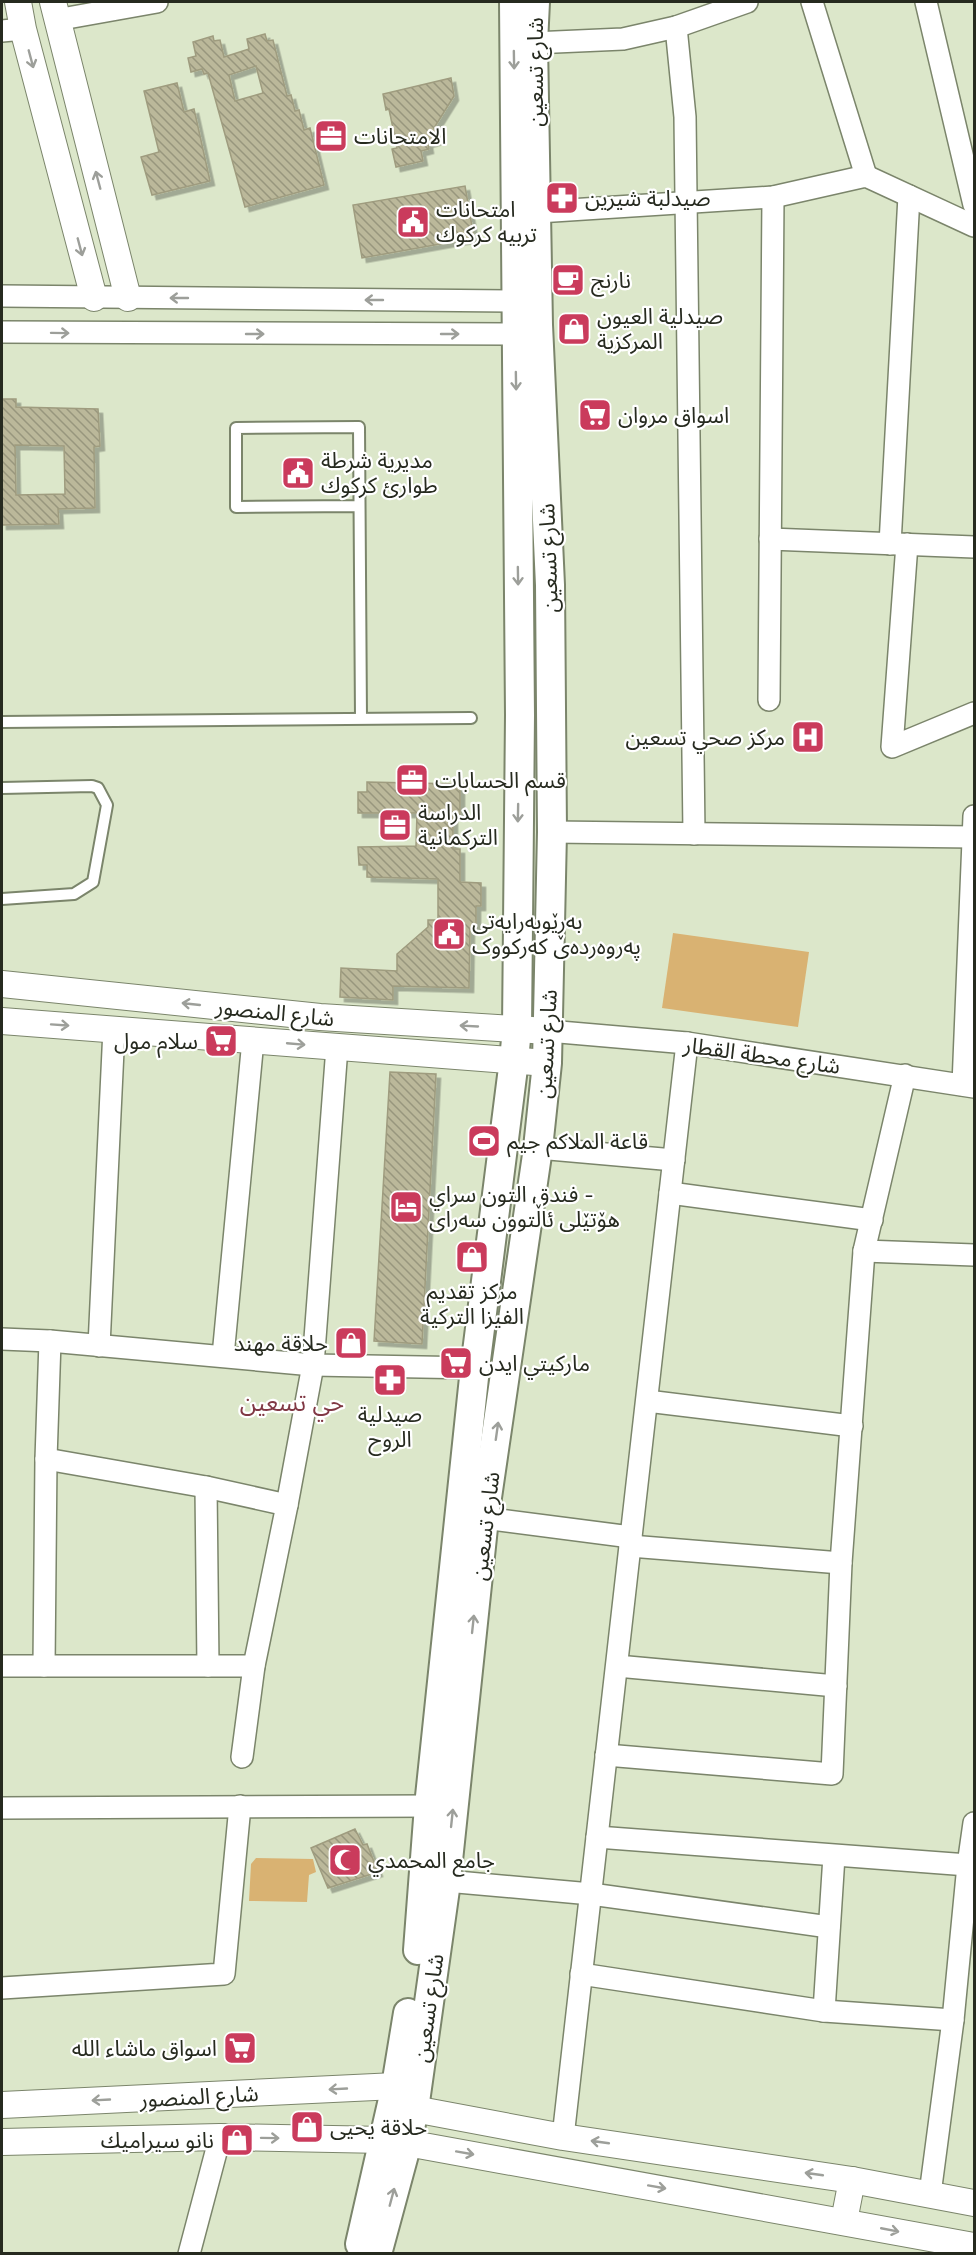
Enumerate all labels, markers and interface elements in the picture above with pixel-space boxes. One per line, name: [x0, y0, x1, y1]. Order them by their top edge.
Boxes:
street label: شارع تسعين: [521, 17, 552, 127]
one-way arrow: [25, 49, 37, 68]
one-way arrow: [508, 49, 520, 69]
office icon: الامتحانات: [313, 118, 349, 154]
place label: الامتحانات: [354, 122, 446, 150]
one-way arrow: [91, 171, 103, 190]
pharmacy icon: صيدلبة شيرين: [544, 180, 580, 216]
place label: صيدلبة شيرين: [585, 184, 711, 212]
place label: امتحانات تربيه كركوك: [436, 195, 537, 248]
public building icon: امتحانات تربيه كركوك: [395, 204, 431, 240]
one-way arrow: [75, 237, 87, 256]
cafe icon: نارنج: [550, 262, 586, 298]
place label: نارنج: [591, 266, 631, 297]
one-way arrow: [169, 292, 189, 304]
one-way arrow: [364, 294, 384, 306]
place label: صيدلية العيون المركزية: [597, 302, 723, 355]
shop icon: صيدلية العيون المركزية: [556, 311, 592, 347]
one-way arrow: [49, 327, 69, 339]
one-way arrow: [244, 328, 264, 340]
one-way arrow: [439, 328, 459, 340]
one-way arrow: [510, 370, 522, 390]
supermarket icon: اسواق مروان: [577, 397, 613, 433]
place label: اسواق مروان: [618, 401, 729, 429]
place label: مديرية شرطة طوارئ كركوك: [321, 446, 438, 499]
public building icon: مديرية شرطة طوارئ كركوك: [280, 455, 316, 491]
street label: شارع تسعين: [532, 503, 567, 613]
one-way arrow: [513, 565, 524, 585]
hospital icon: مركز صحي تسعين: [790, 719, 826, 755]
place label: مركز صحي تسعين: [625, 723, 785, 754]
office icon: قسم الحسابات: [394, 762, 430, 798]
place label: قسم الحسابات: [435, 766, 566, 797]
place label: الدراسة التركمانية: [418, 798, 498, 851]
one-way arrow: [512, 802, 524, 822]
office icon: الدراسة التركمانية: [377, 807, 413, 843]
place label: بەڕێوبەرایەتی پەروەردەی کەرکووک: [472, 907, 641, 961]
public building icon: بەڕێوبەرایەتی پەروەردەی کەرکووک: [431, 916, 467, 952]
street label: شارع تسعين: [529, 989, 566, 1100]
street label: شارع المنصور: [213, 992, 336, 1035]
one-way arrow: [182, 998, 201, 1009]
one-way arrow: [49, 1020, 69, 1031]
one-way arrow: [460, 1021, 479, 1032]
supermarket icon: سلام مول: [203, 1023, 239, 1059]
place label: سلام مول: [114, 1027, 198, 1058]
street label: شارع محطة القطار: [680, 1030, 842, 1083]
one-way arrow: [286, 1039, 306, 1050]
sports icon: قاعة الملاكم جيم: [466, 1123, 502, 1159]
place label: قاعة الملاكم جيم: [507, 1127, 648, 1158]
place label: فندق التون سراي - هۆتێلی ئاڵتوون سەرای: [429, 1180, 620, 1233]
hotel icon: فندق التون سراي - هۆتێلی ئاڵتوون سەرای: [388, 1189, 424, 1225]
shop icon: مركز تقديم الفيزا التركية: [454, 1239, 490, 1275]
place label: مركز تقديم الفيزا التركية: [420, 1277, 524, 1330]
shop icon: حلاقة مهند: [333, 1325, 369, 1361]
place label: حلاقة مهند: [234, 1329, 328, 1357]
supermarket icon: ماركيتي ايدن: [438, 1345, 474, 1381]
place label: ماركيتي ايدن: [479, 1349, 590, 1380]
pharmacy icon: صيدلية الروح: [372, 1362, 408, 1398]
district label: حي تسعين: [240, 1387, 344, 1422]
place label: صيدلية الروح: [358, 1400, 422, 1456]
one-way arrow: [491, 1421, 502, 1441]
street label: شارع تسعين: [464, 1470, 509, 1582]
one-way arrow: [468, 1615, 479, 1635]
one-way arrow: [447, 1809, 458, 1829]
mosque icon: جامع المحمدي: [327, 1842, 363, 1878]
place label: جامع المحمدي: [368, 1846, 495, 1877]
street label: شارع تسعين: [407, 1952, 452, 2065]
supermarket icon: اسواق ماشاء الله: [222, 2030, 258, 2066]
place label: اسواق ماشاء الله: [72, 2034, 217, 2062]
street label: شارع المنصور: [138, 2079, 259, 2116]
one-way arrow: [328, 2084, 348, 2095]
one-way arrow: [92, 2095, 111, 2106]
shop icon: حلاقة يحيى: [289, 2109, 325, 2145]
place label: حلاقة يحيى: [330, 2113, 427, 2141]
shop icon: نانو سيراميك: [219, 2122, 255, 2158]
place label: نانو سيراميك: [101, 2126, 214, 2154]
one-way arrow: [259, 2132, 279, 2143]
one-way arrow: [590, 2137, 610, 2148]
one-way arrow: [454, 2148, 474, 2159]
one-way arrow: [804, 2168, 824, 2179]
one-way arrow: [646, 2182, 666, 2193]
one-way arrow: [387, 2188, 399, 2207]
one-way arrow: [879, 2225, 899, 2236]

